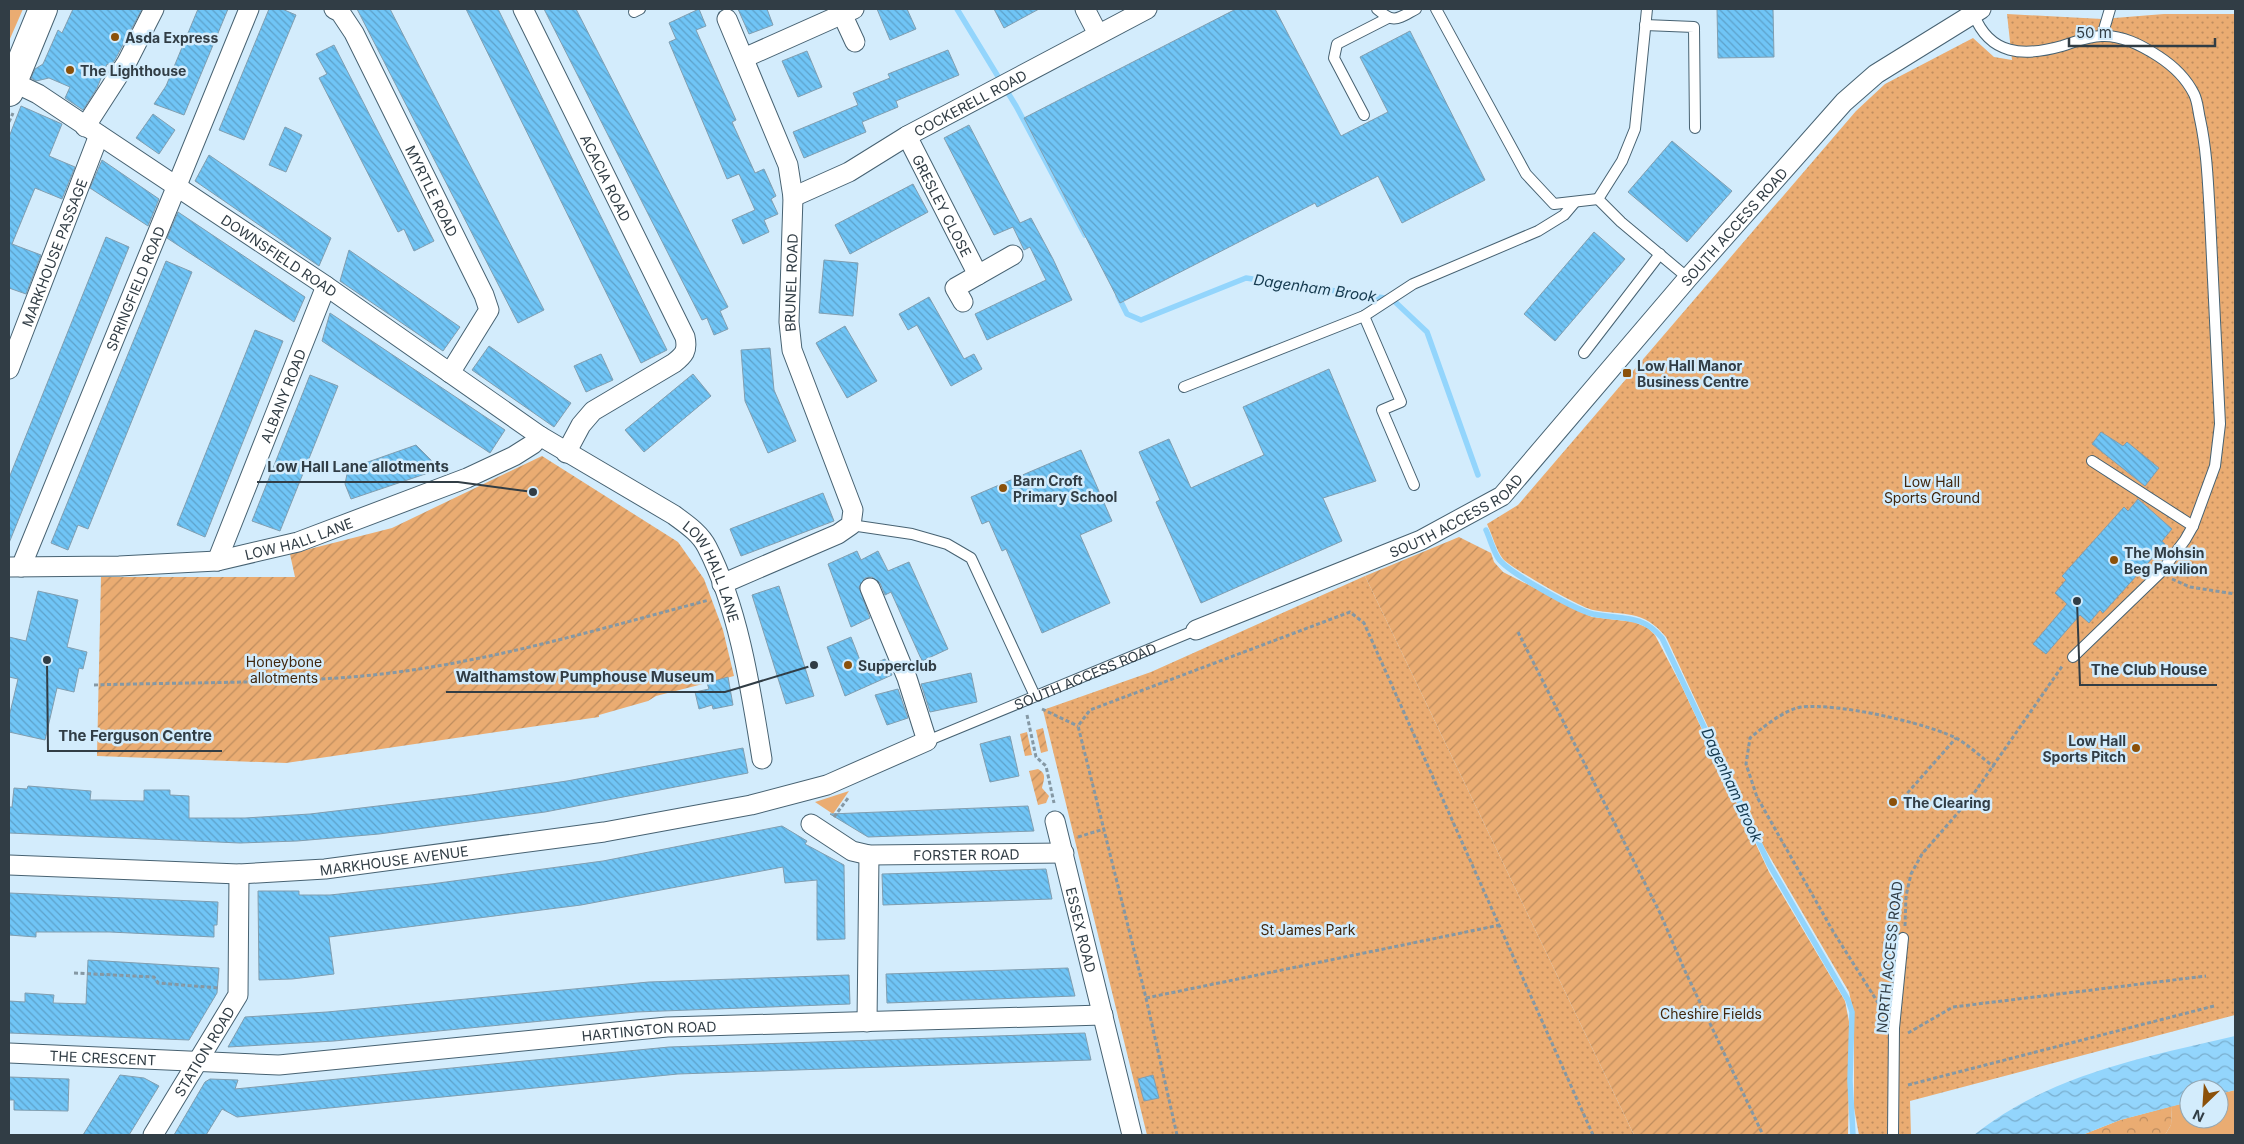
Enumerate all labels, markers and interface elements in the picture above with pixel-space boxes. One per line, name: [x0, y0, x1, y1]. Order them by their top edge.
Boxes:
scale bar: [2069, 15, 2215, 47]
text: 50 m: [2076, 23, 2112, 42]
place label: Asda Express: [125, 29, 218, 46]
marker: Asda Express: [109, 31, 121, 43]
place label: The Lighthouse: [80, 62, 186, 79]
marker: The Lighthouse: [64, 64, 76, 76]
street label: COCKERELL ROAD: [911, 66, 1029, 139]
street label: ACACIA ROAD: [578, 131, 635, 224]
street label: MYRTLE ROAD: [403, 142, 462, 239]
street label: GRESLEY CLOSE: [909, 151, 976, 259]
street label: SOUTH ACCESS ROAD: [1677, 164, 1791, 289]
street label: MARKHOUSE PASSAGE: [18, 176, 90, 329]
street label: DOWNSFIELD ROAD: [218, 210, 341, 300]
street label: SPRINGFIELD ROAD: [102, 224, 168, 353]
street label: BRUNEL ROAD: [780, 233, 800, 333]
water label: Dagenham Brook: [1252, 270, 1378, 306]
street label: ALBANY ROAD: [256, 346, 309, 445]
place label: Low Hall Manor Business Centre: [1637, 357, 1749, 390]
marker: Low Hall Manor Business Centre: [1621, 367, 1633, 379]
callout: Low Hall Lane allotments: [257, 452, 458, 482]
text: Low Hall Lane allotments: [267, 457, 449, 476]
street label: SOUTH ACCESS ROAD: [1387, 470, 1526, 560]
place label: Barn Croft Primary School: [1013, 472, 1117, 505]
park label: Low Hall Sports Ground: [1884, 473, 1980, 506]
marker: Barn Croft Primary School: [997, 482, 1009, 494]
street label: LOW HALL LANE: [243, 514, 355, 563]
street label: LOW HALL LANE: [680, 517, 743, 624]
place label: The Mohsin Beg Pavilion: [2124, 544, 2208, 577]
marker: The Mohsin Beg Pavilion: [2108, 554, 2120, 566]
street label: SOUTH ACCESS ROAD: [1011, 639, 1159, 713]
park label: Honeybone allotments: [246, 653, 322, 686]
callout: The Club House: [2080, 655, 2217, 685]
place label: Supperclub: [858, 657, 937, 674]
marker: Supperclub: [842, 659, 854, 671]
text: The Club House: [2091, 660, 2207, 679]
callout: Walthamstow Pumphouse Museum: [446, 662, 725, 692]
text: Walthamstow Pumphouse Museum: [456, 667, 714, 686]
callout: The Ferguson Centre: [48, 721, 222, 751]
water label: Dagenham Brook: [1697, 725, 1767, 846]
text: The Ferguson Centre: [58, 726, 212, 745]
place label: Low Hall Sports Pitch: [2042, 732, 2126, 765]
marker: Low Hall Sports Pitch: [2130, 742, 2142, 754]
place label: The Clearing: [1903, 794, 1991, 811]
marker: The Clearing: [1887, 796, 1899, 808]
street label: MARKHOUSE AVENUE: [319, 842, 469, 878]
street label: FORSTER ROAD: [913, 845, 1020, 863]
street label: NORTH ACCESS ROAD: [1873, 880, 1905, 1034]
street label: ESSEX ROAD: [1063, 885, 1100, 974]
park label: St James Park: [1260, 921, 1356, 938]
street label: STATION ROAD: [170, 1003, 238, 1099]
park label: Cheshire Fields: [1660, 1005, 1762, 1022]
street label: HARTINGTON ROAD: [581, 1017, 717, 1044]
street label: THE CRESCENT: [49, 1046, 157, 1068]
north arrow: [2179, 1079, 2229, 1129]
text: N: [2190, 1106, 2207, 1126]

